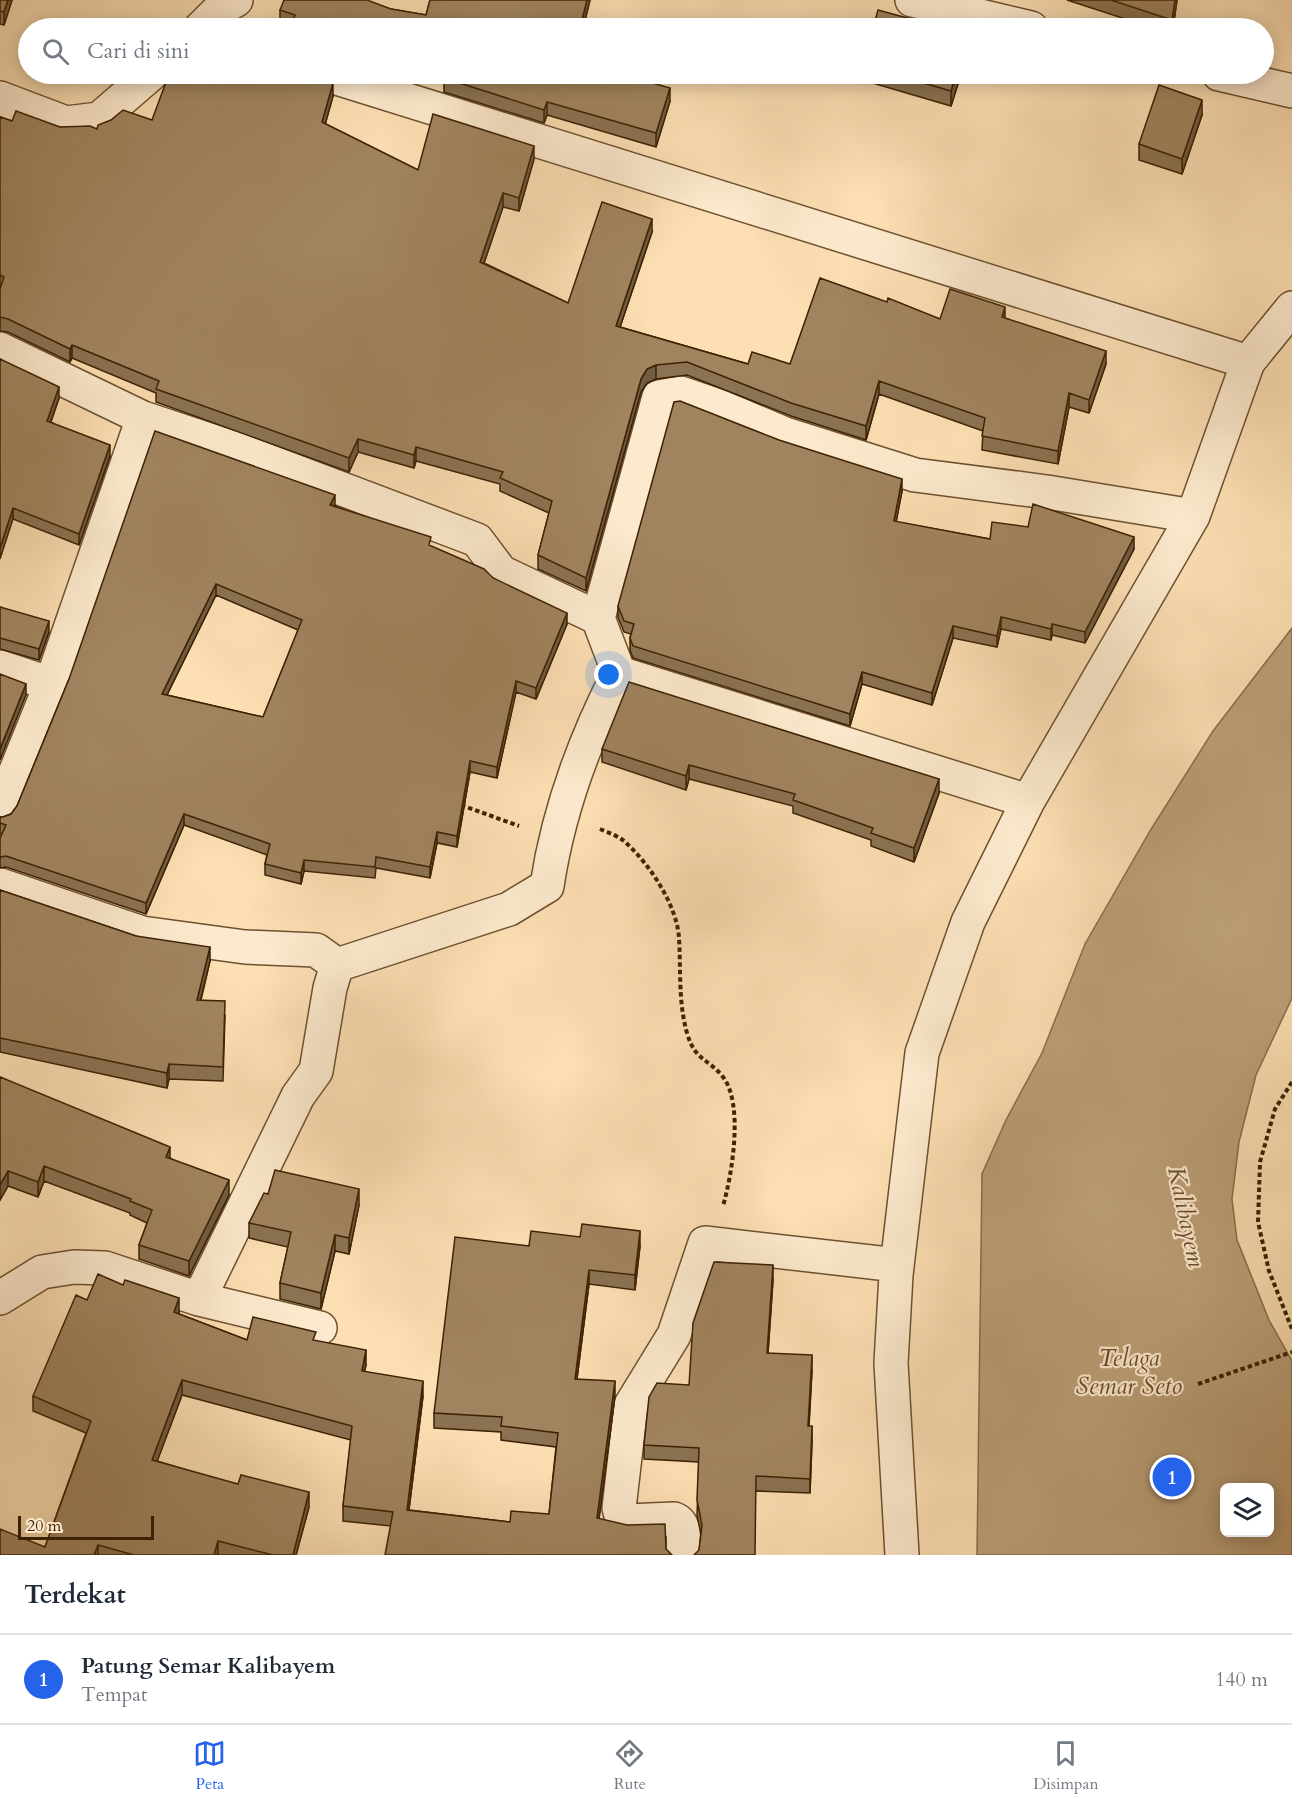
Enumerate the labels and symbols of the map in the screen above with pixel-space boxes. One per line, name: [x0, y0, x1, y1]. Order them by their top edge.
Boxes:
your location: [594, 660, 623, 689]
water label: Kalibayem: [1159, 1163, 1213, 1271]
water label: Telaga Semar Seto: [1076, 1342, 1182, 1403]
pin: 1: [1152, 1454, 1192, 1500]
scale bar: [18, 1513, 154, 1540]

